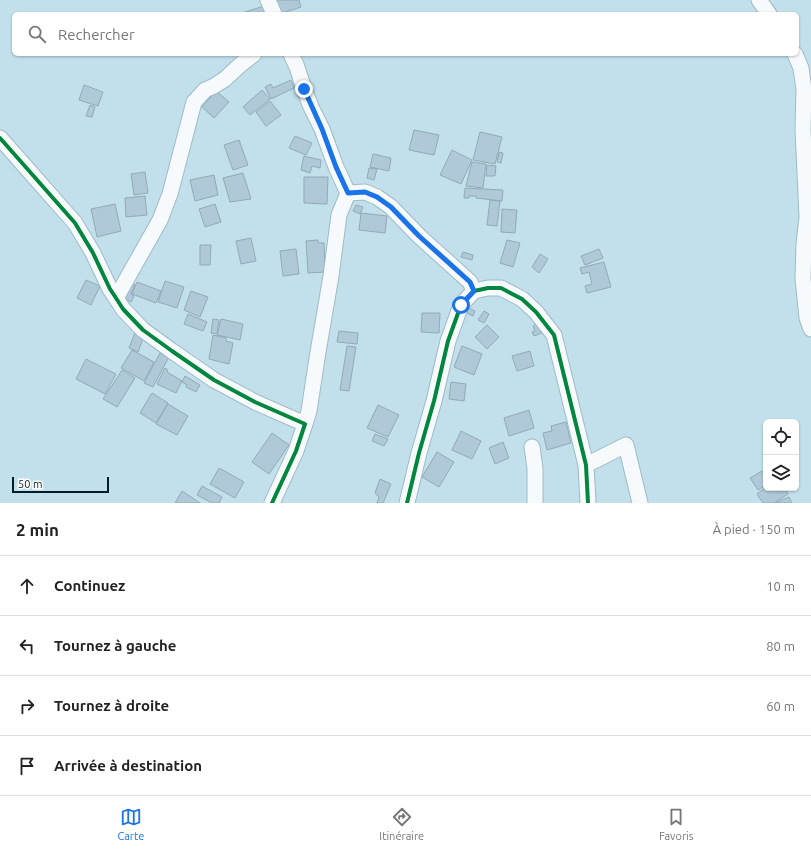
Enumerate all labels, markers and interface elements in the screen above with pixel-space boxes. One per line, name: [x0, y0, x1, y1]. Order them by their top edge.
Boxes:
search box: [12, 12, 799, 56]
icon: search: [26, 23, 48, 45]
text: Rechercher: [58, 26, 135, 43]
route end: [295, 80, 313, 98]
route start: [452, 296, 470, 314]
map controls: [763, 419, 799, 491]
button: locate: [763, 419, 799, 455]
button: layers: [763, 455, 799, 491]
scale bar: [12, 475, 109, 494]
text: 50 m: [18, 478, 42, 490]
text: 2 min: [16, 520, 59, 539]
text: À pied · 150 m: [713, 522, 795, 536]
icon: ahead: [16, 575, 38, 597]
text: Continuez: [54, 577, 125, 594]
text: 10 m: [766, 579, 795, 593]
icon: left: [16, 635, 38, 657]
text: Tournez à gauche: [54, 637, 177, 654]
text: 80 m: [766, 639, 795, 653]
icon: right: [16, 695, 38, 717]
text: Tournez à droite: [54, 697, 169, 714]
text: 60 m: [766, 699, 795, 713]
icon: arrive: [16, 755, 38, 777]
text: Arrivée à destination: [54, 757, 202, 774]
tab: Carte: [117, 806, 144, 842]
tab: Itinéraire: [379, 806, 424, 842]
tab: Favoris: [659, 806, 694, 842]

